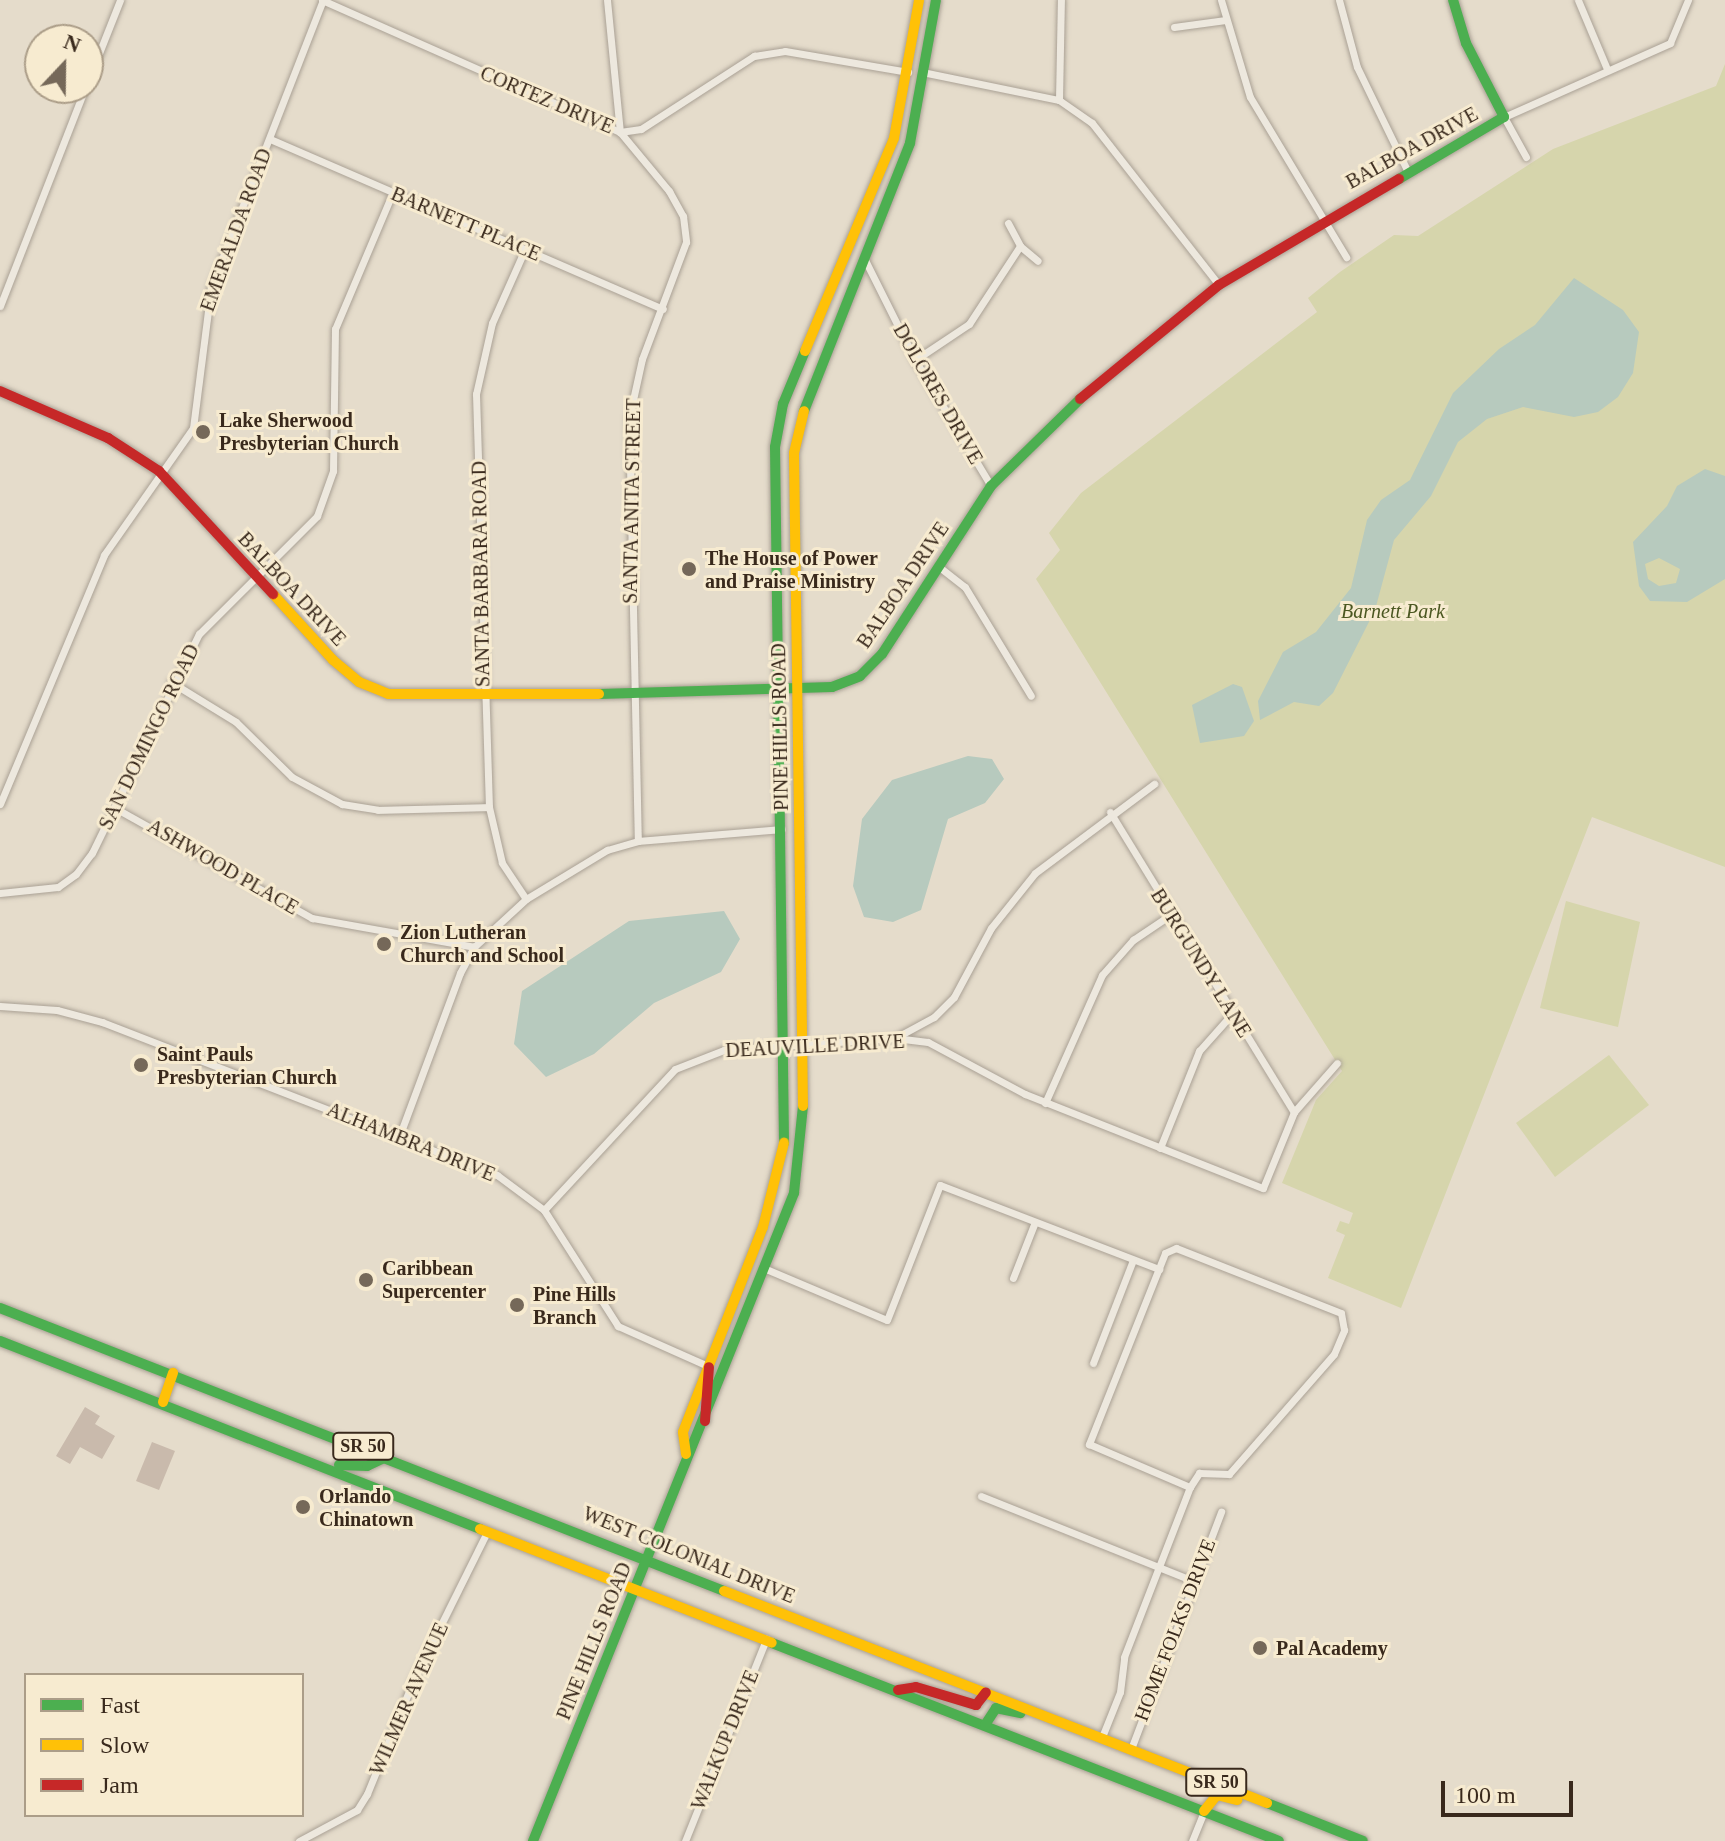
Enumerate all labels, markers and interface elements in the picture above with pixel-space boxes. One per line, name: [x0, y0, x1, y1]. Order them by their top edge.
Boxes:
north arrow: [24, 24, 104, 104]
text: N: [60, 29, 84, 58]
street label: CORTEZ DRIVE: [477, 61, 617, 139]
street label: BALBOA DRIVE: [1341, 102, 1483, 194]
street label: EMERALDA ROAD: [195, 145, 277, 315]
street label: BARNETT PLACE: [387, 182, 545, 266]
street label: DOLORES DRIVE: [888, 319, 988, 469]
street label: SANTA ANITA STREET: [618, 396, 646, 606]
place label: Lake Sherwood Presbyterian Church: [219, 408, 399, 455]
marker: Lake Sherwood Presbyterian Church: [194, 423, 212, 441]
street label: SANTA BARBARA ROAD: [467, 460, 495, 688]
street label: BALBOA DRIVE: [852, 517, 954, 653]
street label: BALBOA DRIVE: [233, 527, 351, 651]
place label: The House of Power and Praise Ministry: [705, 546, 878, 593]
marker: The House of Power and Praise Ministry: [680, 560, 698, 578]
park label: Barnett Park: [1341, 599, 1445, 623]
street label: SAN DOMINGO ROAD: [94, 640, 204, 834]
street label: PINE HILLS ROAD: [767, 643, 793, 811]
street label: ASHWOOD PLACE: [143, 814, 303, 920]
street label: BURGUNDY LANE: [1145, 884, 1257, 1042]
place label: Zion Lutheran Church and School: [400, 920, 564, 967]
marker: Zion Lutheran Church and School: [375, 935, 393, 953]
street label: DEAUVILLE DRIVE: [725, 1029, 905, 1063]
place label: Saint Pauls Presbyterian Church: [157, 1042, 337, 1089]
marker: Saint Pauls Presbyterian Church: [132, 1056, 150, 1074]
street label: ALHAMBRA DRIVE: [323, 1097, 499, 1187]
place label: Caribbean Supercenter: [382, 1256, 486, 1303]
marker: Caribbean Supercenter: [357, 1271, 375, 1289]
place label: Pine Hills Branch: [533, 1282, 616, 1329]
marker: Pine Hills Branch: [508, 1296, 526, 1314]
road number: SR 50: [331, 1432, 395, 1460]
place label: Orlando Chinatown: [319, 1484, 413, 1531]
marker: Orlando Chinatown: [294, 1498, 312, 1516]
street label: WEST COLONIAL DRIVE: [579, 1501, 799, 1609]
street label: HOME FOLKS DRIVE: [1129, 1535, 1221, 1725]
street label: PINE HILLS ROAD: [551, 1559, 637, 1723]
street label: WILMER AVENUE: [364, 1618, 454, 1780]
place label: Pal Academy: [1276, 1636, 1389, 1660]
marker: Pal Academy: [1251, 1639, 1269, 1657]
street label: WALKUP DRIVE: [686, 1666, 764, 1814]
legend: [24, 1673, 304, 1817]
text: Fast: [100, 1692, 140, 1718]
text: Slow: [100, 1732, 149, 1758]
scale bar: [1445, 1765, 1577, 1815]
road number: SR 50: [1184, 1768, 1248, 1796]
text: Jam: [100, 1772, 139, 1798]
text: 100 m: [1455, 1782, 1516, 1808]

